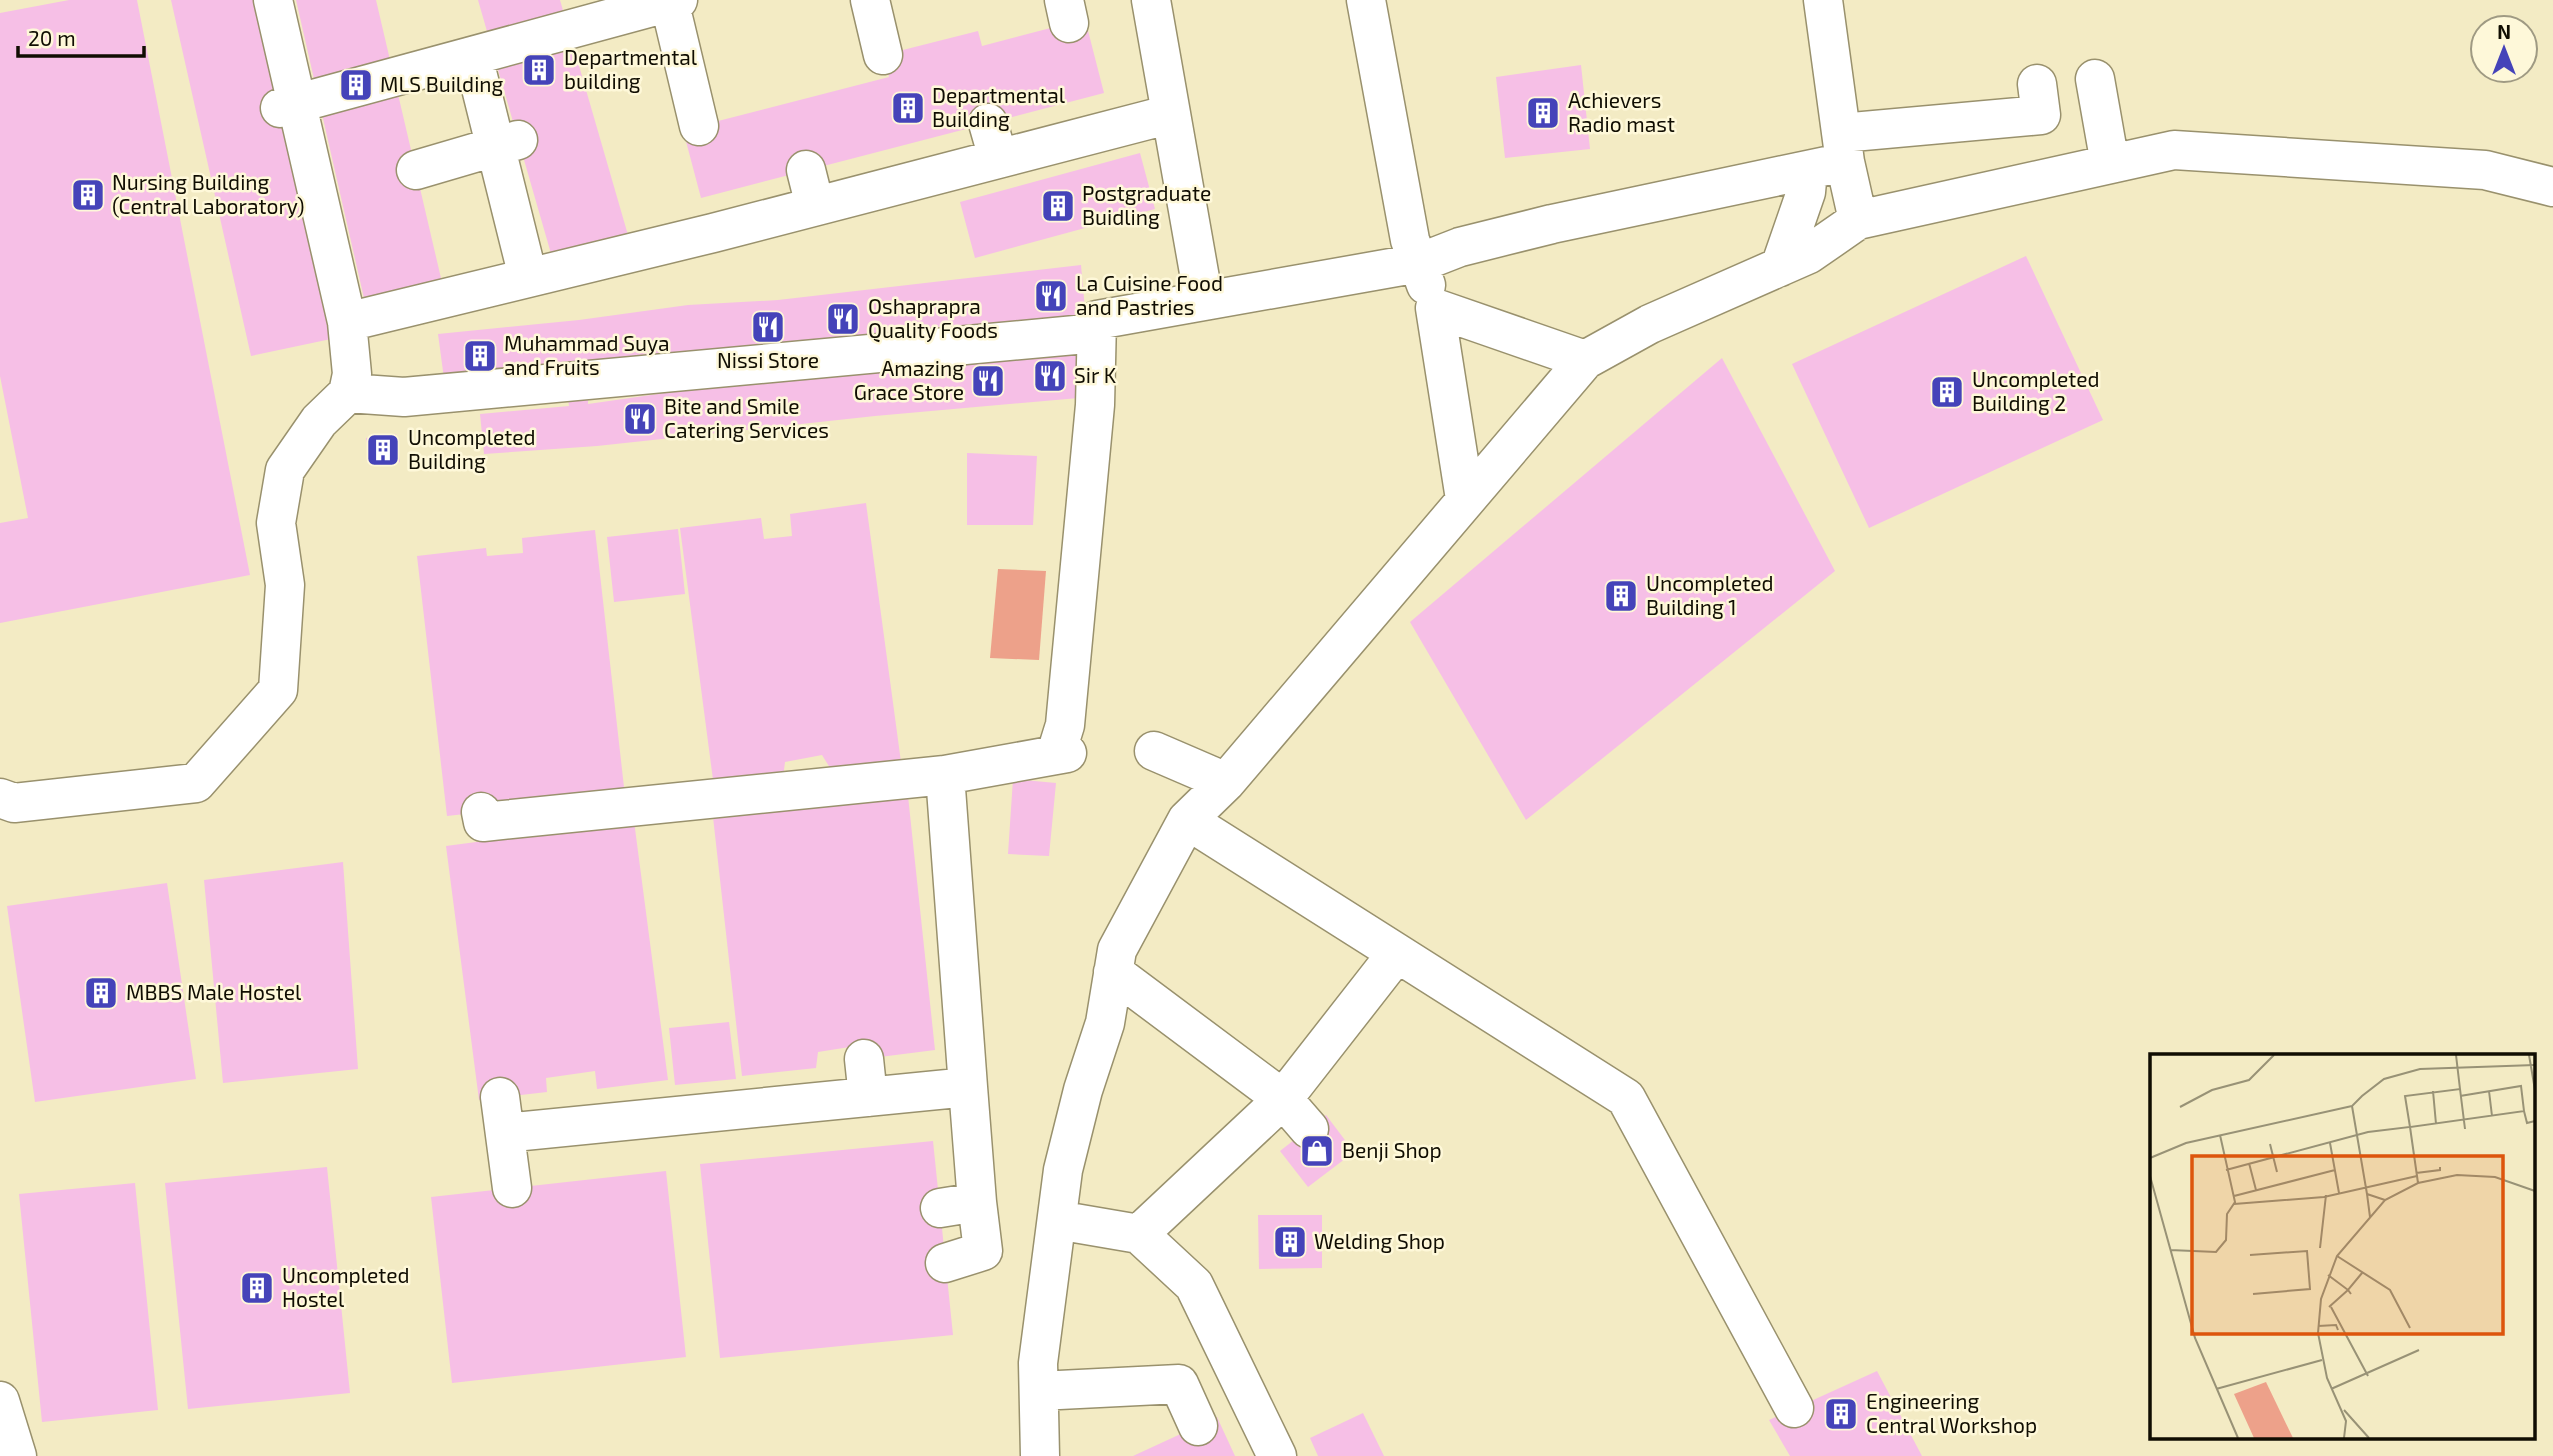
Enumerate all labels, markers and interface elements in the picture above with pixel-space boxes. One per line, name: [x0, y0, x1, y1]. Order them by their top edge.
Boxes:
scale bar: [18, 14, 144, 58]
north arrow: [2469, 14, 2539, 84]
text: N: [2497, 20, 2511, 43]
text: 20 m: [28, 25, 76, 50]
place label: Departmental building: [564, 44, 698, 93]
building icon: Departmental building: [520, 51, 558, 89]
building icon: MLS Building: [337, 66, 375, 104]
place label: MLS Building: [380, 71, 504, 96]
place label: Departmental Building: [932, 82, 1066, 131]
place label: Achievers Radio mast: [1568, 87, 1675, 136]
building icon: Departmental Building: [889, 89, 927, 127]
building icon: Achievers Radio mast: [1524, 94, 1562, 132]
place label: Nursing Building (Central Laboratory): [112, 169, 304, 218]
building icon: Nursing Building (Central Laboratory): [69, 176, 107, 214]
place label: Postgraduate Buidling: [1082, 180, 1211, 229]
building icon: Postgraduate Buidling: [1039, 187, 1077, 225]
place label: La Cuisine Food and Pastries: [1076, 270, 1223, 319]
restaurant icon: La Cuisine Food and Pastries: [1032, 277, 1070, 315]
place label: Oshaprapra Quality Foods: [868, 293, 998, 343]
restaurant icon: Oshaprapra Quality Foods: [824, 300, 862, 338]
restaurant icon: Nissi Store: [749, 308, 787, 346]
place label: Muhammad Suya and Fruits: [504, 330, 669, 379]
building icon: Muhammad Suya and Fruits: [461, 337, 499, 375]
place label: Nissi Store: [717, 347, 819, 372]
place label: Amazing Grace Store: [854, 355, 964, 404]
restaurant icon: Sir K: [1031, 357, 1069, 395]
restaurant icon: Amazing Grace Store: [969, 362, 1007, 400]
place label: Sir K: [1074, 362, 1117, 387]
place label: Uncompleted Building 2: [1972, 366, 2100, 415]
building icon: Uncompleted Building 2: [1928, 373, 1966, 411]
place label: Bite and Smile Catering Services: [664, 393, 829, 442]
restaurant icon: Bite and Smile Catering Services: [621, 400, 659, 438]
place label: Uncompleted Building: [408, 424, 536, 473]
building icon: Uncompleted Building: [364, 431, 402, 469]
place label: Uncompleted Building 1: [1646, 570, 1774, 619]
building icon: Uncompleted Building 1: [1602, 577, 1640, 615]
building icon: MBBS Male Hostel: [82, 974, 120, 1012]
place label: MBBS Male Hostel: [126, 979, 302, 1004]
inset map: [2150, 1054, 2536, 1438]
shop icon: Benji Shop: [1298, 1132, 1336, 1170]
place label: Benji Shop: [1342, 1137, 1442, 1163]
building icon: Welding Shop: [1271, 1223, 1309, 1261]
place label: Welding Shop: [1314, 1228, 1445, 1253]
place label: Uncompleted Hostel: [282, 1262, 410, 1311]
building icon: Uncompleted Hostel: [238, 1269, 276, 1307]
place label: Engineering Central Workshop: [1866, 1388, 2037, 1437]
building icon: Engineering Central Workshop: [1822, 1395, 1860, 1433]

